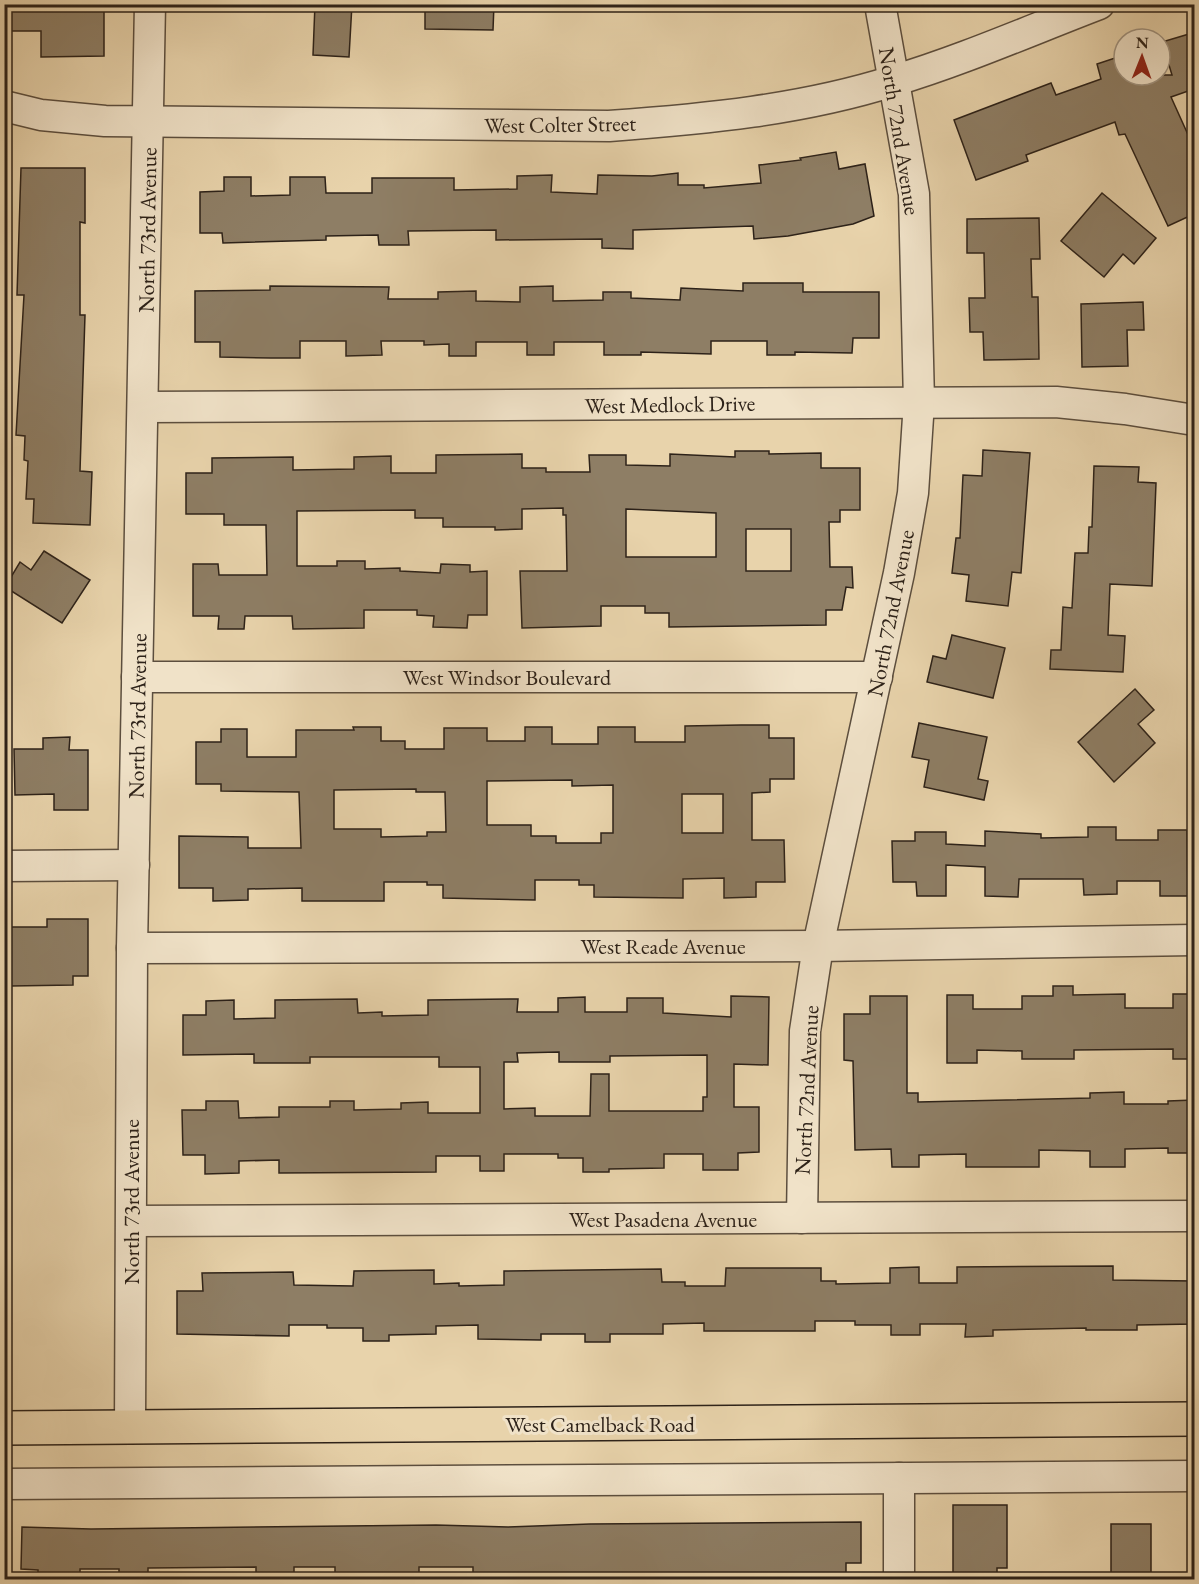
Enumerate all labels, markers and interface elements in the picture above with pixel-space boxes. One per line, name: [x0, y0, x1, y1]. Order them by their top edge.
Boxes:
north arrow: [1112, 27, 1172, 87]
text: N: [1136, 32, 1149, 53]
street label: North 72nd Avenue: [872, 45, 927, 218]
street label: West Colter Street: [484, 109, 636, 140]
street label: North 73rd Avenue: [132, 147, 163, 313]
street label: West Medlock Drive: [584, 389, 756, 420]
street label: North 72nd Avenue: [860, 527, 921, 699]
street label: North 73rd Avenue: [122, 633, 153, 799]
street label: West Windsor Boulevard: [403, 663, 612, 692]
street label: West Reade Avenue: [580, 932, 746, 961]
street label: North 72nd Avenue: [788, 1004, 825, 1176]
street label: North 73rd Avenue: [117, 1119, 146, 1285]
street label: West Pasadena Avenue: [569, 1205, 758, 1234]
street label: West Camelback Road: [505, 1410, 696, 1439]

